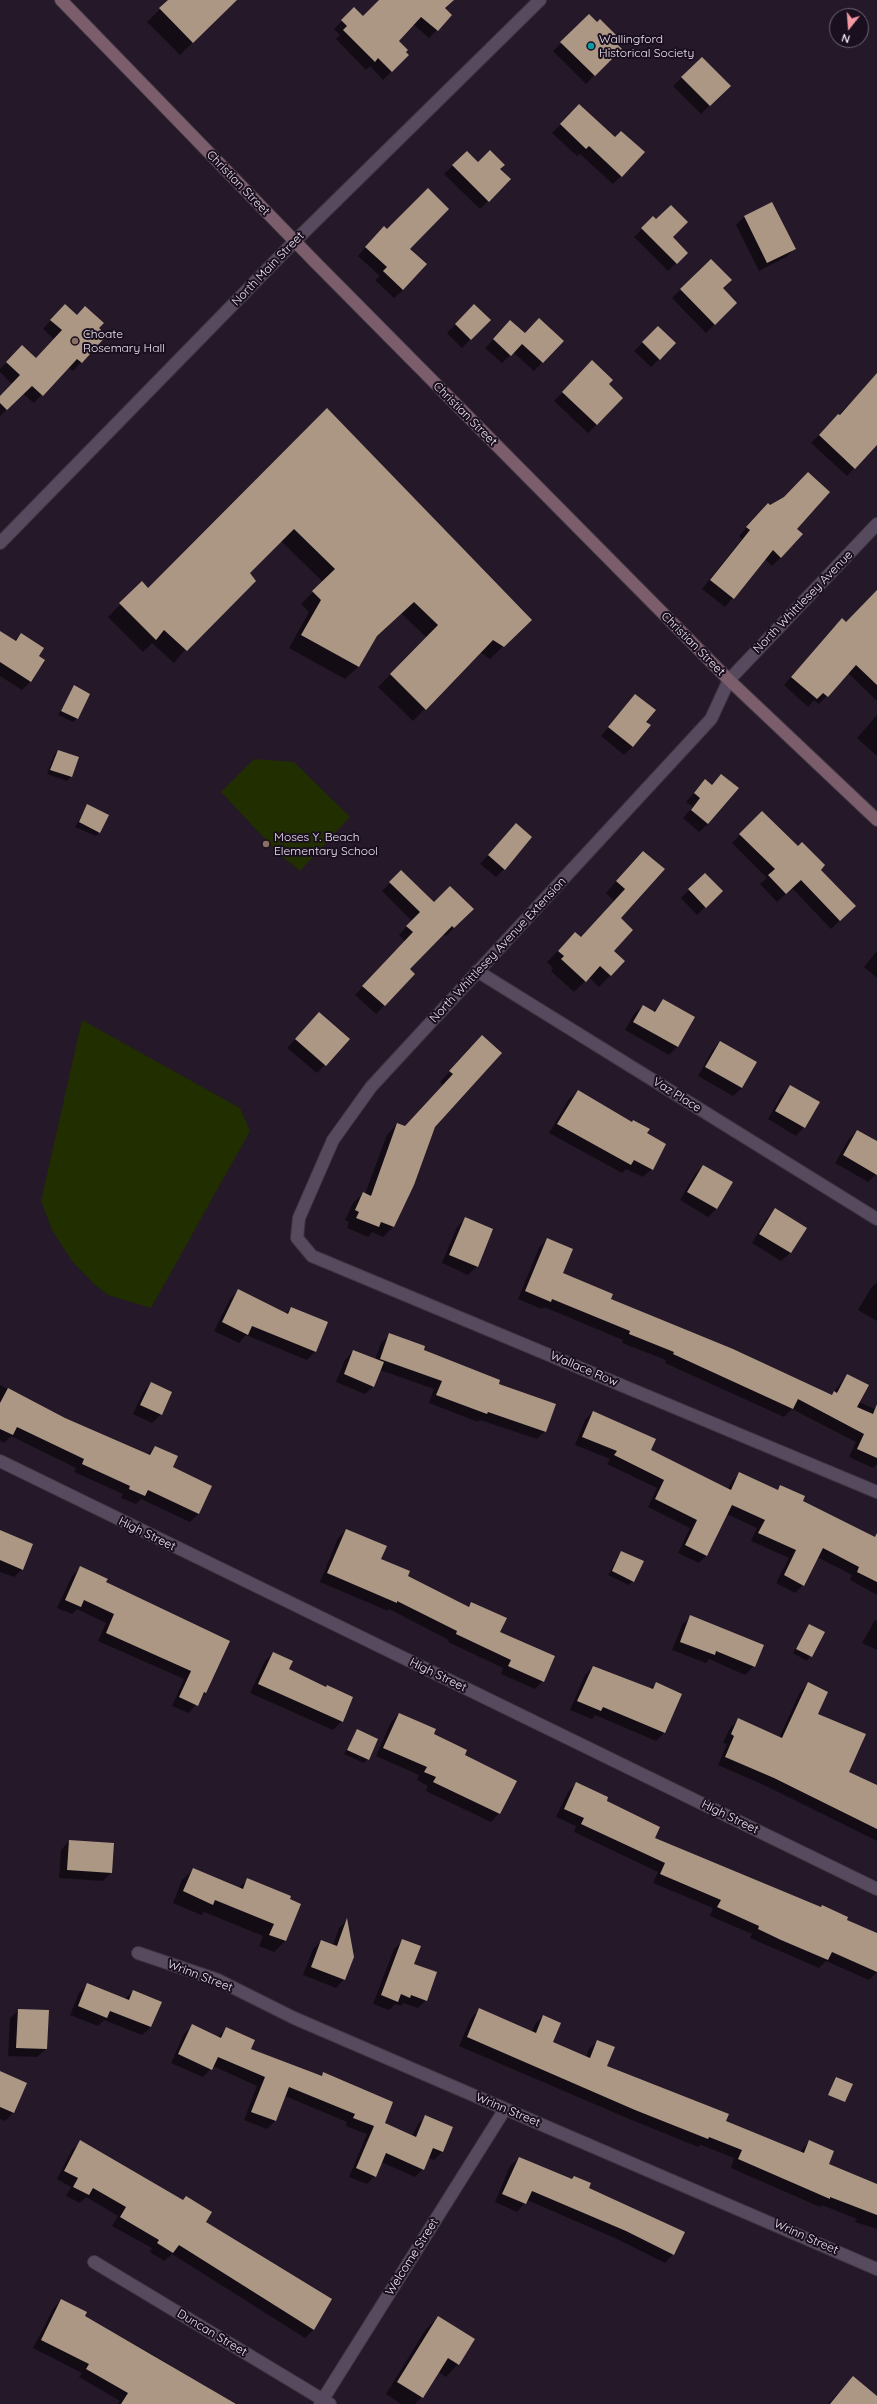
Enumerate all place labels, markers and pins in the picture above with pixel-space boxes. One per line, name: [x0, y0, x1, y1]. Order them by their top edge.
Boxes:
place label: Wallingford Historical Society: [599, 32, 694, 60]
marker: Wallingford Historical Society: [586, 41, 596, 51]
place label: Choate Rosemary Hall: [83, 327, 165, 355]
marker: Choate Rosemary Hall: [70, 336, 80, 346]
place label: Moses Y. Beach Elementary School: [274, 830, 378, 858]
marker: Moses Y. Beach Elementary School: [261, 839, 271, 849]

